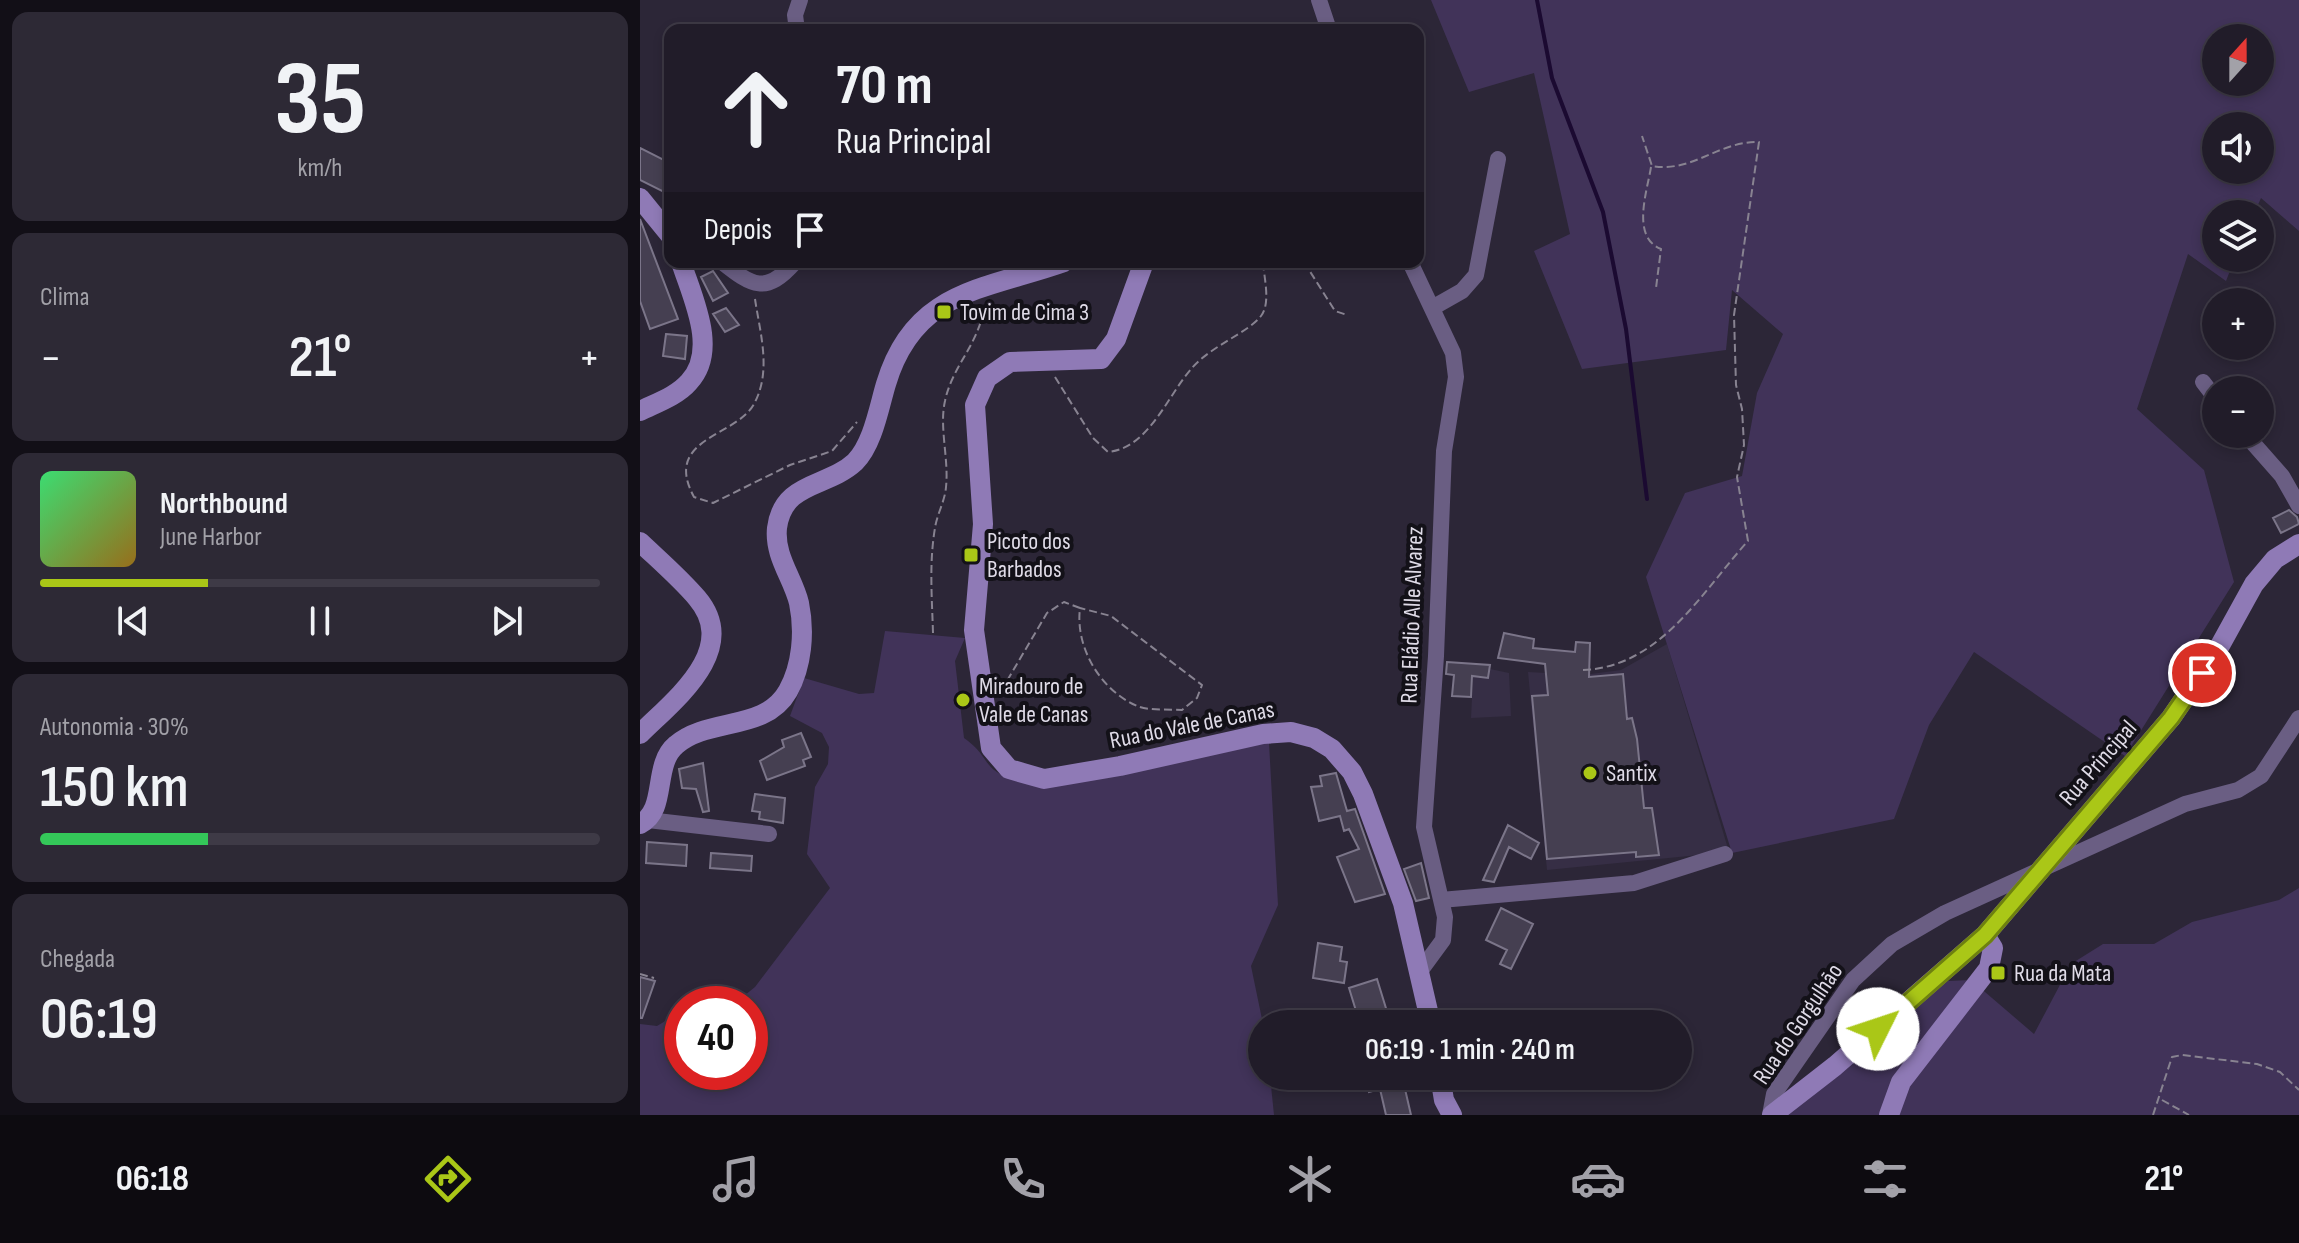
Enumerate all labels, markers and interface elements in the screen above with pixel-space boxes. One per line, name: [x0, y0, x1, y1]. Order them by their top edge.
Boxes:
north arrow: [2202, 24, 2274, 96]
map controls: [2202, 24, 2274, 448]
text: 35: [274, 38, 366, 163]
text: 70 m: [836, 53, 933, 120]
icon: ahead: [704, 56, 808, 160]
button: sound: [2202, 112, 2274, 184]
text: Rua Principal: [836, 121, 991, 164]
text: km/h: [298, 153, 342, 184]
button: layers: [2202, 200, 2274, 272]
icon: arrive: [788, 208, 832, 252]
text: Depois: [704, 212, 772, 248]
text: Clima: [40, 282, 90, 313]
button: +: [2202, 288, 2274, 360]
place label: Tovim de Cima 3: [960, 298, 1089, 327]
marker: Tovim de Cima 3: [935, 303, 953, 321]
text: 21°: [288, 322, 352, 394]
text: −: [40, 332, 62, 385]
text: +: [578, 332, 600, 385]
button: −: [2202, 376, 2274, 448]
text: Northbound: [160, 486, 288, 522]
text: June Harbor: [160, 522, 262, 553]
street label: Rua Eládio Alle Alvarez: [1394, 526, 1430, 704]
place label: Picoto dos Barbados: [987, 527, 1071, 584]
marker: Picoto dos Barbados: [962, 546, 980, 564]
icon: previous: [111, 599, 155, 643]
icon: pause: [298, 599, 342, 643]
icon: next: [485, 599, 529, 643]
pin: [2168, 639, 2236, 707]
icon: arrive: [2180, 651, 2224, 695]
place label: Miradouro de Vale de Canas: [979, 672, 1088, 729]
marker: Miradouro de Vale de Canas: [954, 691, 972, 709]
street label: Rua do Vale de Canas: [1107, 695, 1277, 755]
text: Autonomia · 30%: [40, 712, 189, 743]
street label: Rua Principal: [2053, 714, 2143, 812]
text: 150 km: [40, 752, 189, 824]
place label: Santix: [1606, 759, 1657, 788]
marker: Santix: [1581, 764, 1599, 782]
text: Chegada: [40, 944, 115, 975]
street label: Rua do Gorgulhão: [1747, 958, 1849, 1090]
place label: Rua da Mata: [2014, 959, 2111, 988]
marker: Rua da Mata: [1989, 964, 2007, 982]
text: 06:19: [40, 984, 158, 1056]
speed limit sign: 40: [664, 986, 768, 1090]
position arrow: [1836, 987, 1920, 1071]
text: 06:19 · 1 min · 240 m: [1365, 1032, 1575, 1068]
icon: directions: [420, 1151, 476, 1207]
icon: music: [708, 1151, 764, 1207]
icon: phone: [995, 1151, 1051, 1207]
icon: climate: [1282, 1151, 1338, 1207]
icon: car: [1570, 1151, 1626, 1207]
icon: filters: [1857, 1151, 1913, 1207]
text: 06:18: [116, 1158, 189, 1201]
text: 21°: [2144, 1158, 2183, 1201]

